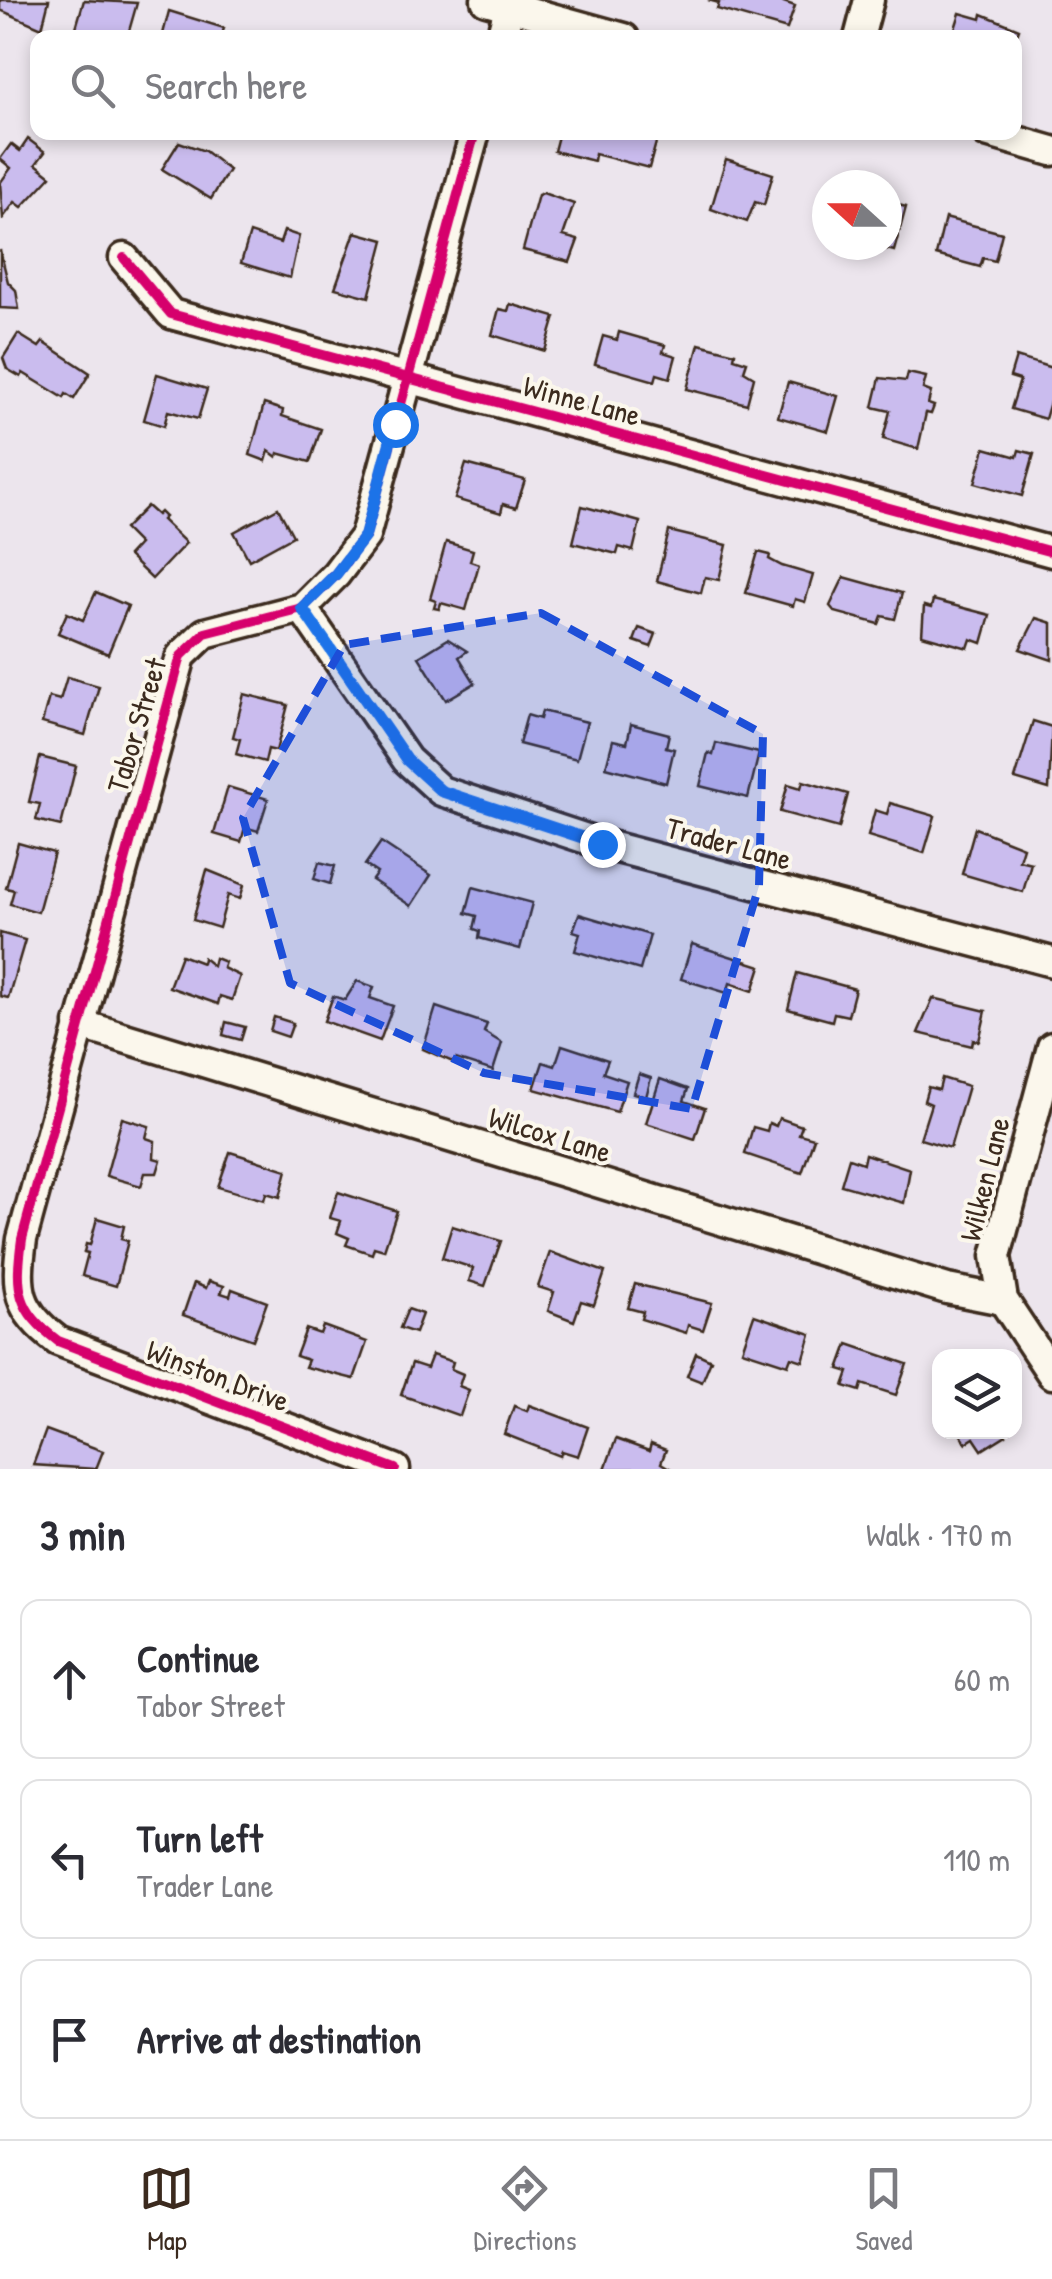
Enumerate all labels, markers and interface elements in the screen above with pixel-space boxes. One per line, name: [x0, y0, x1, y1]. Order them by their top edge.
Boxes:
search box: [30, 30, 1022, 140]
icon: search: [65, 58, 120, 113]
text: Search here: [145, 59, 307, 111]
north arrow: [812, 170, 902, 260]
street label: Winne Lane: [519, 365, 645, 435]
route start: [373, 402, 419, 448]
street label: Tabor Street: [97, 652, 176, 797]
street label: Trader Lane: [662, 807, 796, 879]
route end: [580, 822, 626, 868]
street label: Wilcox Lane: [484, 1097, 616, 1172]
street label: Wilken Lane: [949, 1113, 1019, 1245]
street label: Winston Drive: [141, 1330, 295, 1421]
map controls: [932, 1349, 1022, 1439]
button: layers: [932, 1349, 1022, 1439]
text: 3 min: [40, 1506, 125, 1563]
text: Walk · 170 m: [866, 1513, 1012, 1556]
text: Continue: [137, 1632, 259, 1684]
icon: ahead: [42, 1652, 97, 1707]
text: 60 m: [954, 1658, 1010, 1701]
text: Tabor Street: [137, 1684, 285, 1727]
text: Turn left: [137, 1812, 262, 1864]
icon: left: [42, 1832, 97, 1887]
text: 110 m: [943, 1838, 1010, 1881]
text: Trader Lane: [137, 1864, 273, 1907]
icon: arrive: [42, 2012, 97, 2067]
text: Arrive at destination: [137, 2013, 421, 2065]
tab: Map: [139, 2161, 194, 2259]
tab: Directions: [473, 2161, 576, 2259]
tab: Saved: [855, 2161, 913, 2259]

